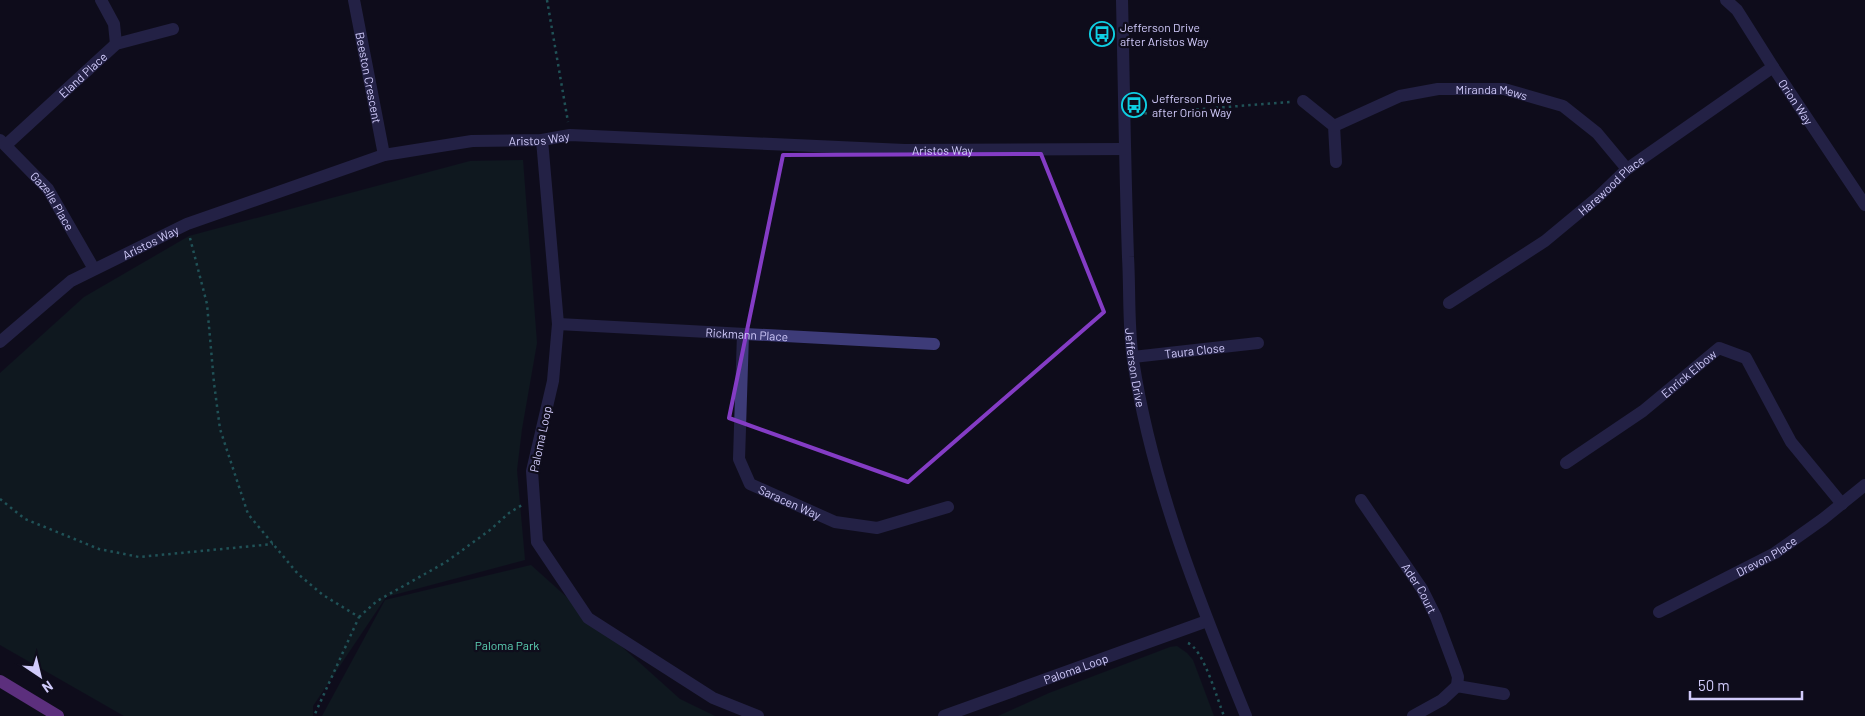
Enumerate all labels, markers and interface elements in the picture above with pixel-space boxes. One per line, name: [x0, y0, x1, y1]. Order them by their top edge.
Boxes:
place label: Jefferson Drive after Aristos Way: [1120, 20, 1209, 48]
bus stop icon: Jefferson Drive after Aristos Way: [1089, 21, 1115, 47]
street label: Beeston Crescent: [353, 31, 385, 124]
street label: Eland Place: [56, 49, 110, 100]
street label: Orion Way: [1776, 76, 1817, 128]
street label: Miranda Mews: [1456, 82, 1529, 102]
place label: Jefferson Drive after Orion Way: [1152, 91, 1232, 119]
bus stop icon: Jefferson Drive after Orion Way: [1121, 92, 1147, 118]
street label: Aristos Way: [509, 128, 571, 147]
street label: Aristos Way: [912, 143, 974, 157]
street label: Harewood Place: [1575, 152, 1647, 218]
street label: Gazelle Place: [28, 169, 77, 233]
street label: Aristos Way: [120, 222, 181, 262]
street label: Rickmann Place: [705, 325, 788, 343]
street label: Jefferson Drive: [1123, 328, 1148, 408]
street label: Taura Close: [1164, 340, 1226, 360]
street label: Enrick Elbow: [1658, 346, 1719, 400]
street label: Paloma Loop: [526, 405, 554, 473]
street label: Saracen Way: [757, 482, 824, 522]
street label: Drevon Place: [1734, 533, 1799, 579]
street label: Ader Court: [1399, 560, 1440, 616]
park label: Paloma Park: [475, 638, 539, 652]
street label: Paloma Loop: [1042, 650, 1110, 686]
north arrow: [15, 651, 65, 701]
scale bar: [1690, 668, 1802, 700]
text: 50 m: [1698, 676, 1730, 694]
text: N: [39, 677, 56, 697]

